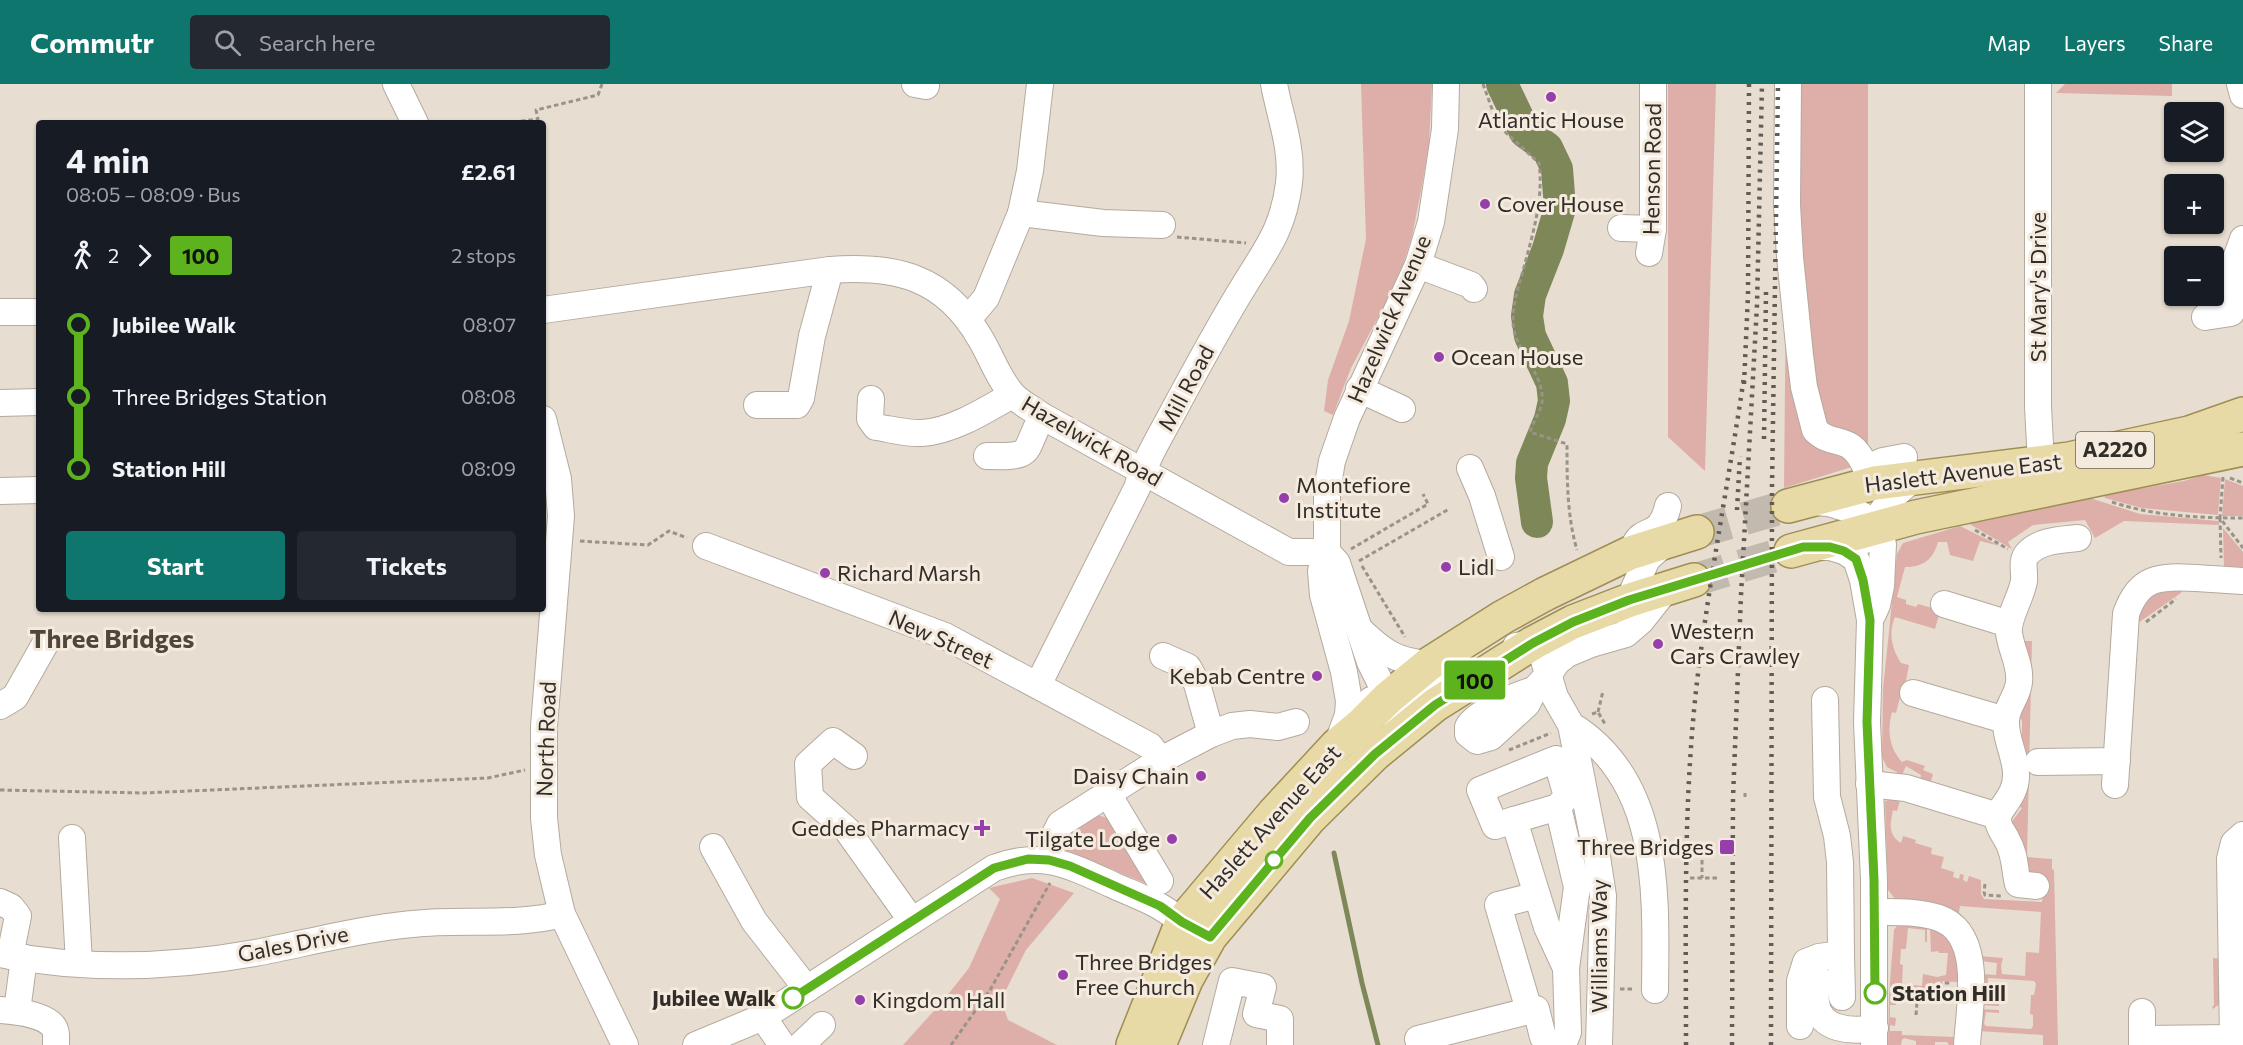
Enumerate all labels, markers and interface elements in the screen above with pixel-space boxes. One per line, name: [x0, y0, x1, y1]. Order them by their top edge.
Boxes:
search box: [190, 15, 610, 69]
text: Commutr: [30, 25, 154, 59]
icon: search: [211, 26, 244, 59]
text: Search here: [259, 29, 375, 56]
text: Map: [1987, 30, 2031, 55]
text: Layers: [2064, 30, 2126, 55]
text: Share: [2159, 30, 2213, 55]
marker: Atlantic House: [1544, 90, 1558, 104]
map controls: [2164, 102, 2224, 306]
button: layers: [2164, 102, 2224, 162]
street label: Henson Road: [1637, 103, 1666, 235]
place label: Atlantic House: [1478, 106, 1624, 133]
text: 4 min: [66, 139, 150, 180]
text: £2.61: [461, 158, 516, 185]
button: +: [2164, 174, 2224, 234]
text: 08:05 – 08:09 · Bus: [66, 182, 241, 206]
place label: Cover House: [1497, 190, 1624, 217]
marker: Cover House: [1478, 197, 1492, 211]
street label: St Mary's Drive: [2024, 212, 2051, 362]
street label: Hazelwick Avenue: [1341, 231, 1436, 407]
icon: walk: [66, 239, 99, 272]
icon: forward: [128, 239, 161, 272]
text: 2: [108, 243, 119, 267]
text: 100: [182, 243, 220, 268]
text: 2 stops: [451, 243, 516, 267]
button: −: [2164, 246, 2224, 306]
text: Jubilee Walk: [112, 311, 236, 338]
text: 08:07: [463, 312, 516, 336]
street label: Mill Road: [1152, 340, 1219, 435]
place label: Ocean House: [1451, 343, 1583, 370]
marker: Ocean House: [1432, 350, 1446, 364]
text: Three Bridges Station: [112, 383, 327, 410]
text: 08:08: [461, 384, 516, 408]
street label: Hazelwick Road: [1017, 389, 1167, 492]
road number: A2220: [2076, 432, 2154, 468]
street label: Haslett Avenue East: [1863, 447, 2063, 498]
text: Station Hill: [112, 455, 226, 482]
text: 08:09: [461, 456, 516, 480]
place label: Montefiore Institute: [1296, 471, 1411, 523]
marker: Montefiore Institute: [1277, 491, 1291, 505]
button: Start: [66, 531, 285, 600]
button: Tickets: [297, 531, 516, 600]
place label: Lidl: [1458, 553, 1495, 580]
place label: Richard Marsh: [837, 559, 981, 586]
marker: Lidl: [1439, 560, 1453, 574]
marker: Richard Marsh: [818, 566, 832, 580]
street label: New Street: [885, 603, 998, 674]
place label: Western Cars Crawley: [1670, 617, 1800, 669]
district label: Three Bridges: [30, 622, 194, 653]
marker: Western Cars Crawley: [1651, 637, 1665, 651]
line badge: 100: [1440, 660, 1510, 700]
place label: Kebab Centre: [1169, 662, 1305, 689]
text: 100: [1456, 668, 1494, 693]
marker: Kebab Centre: [1310, 669, 1324, 683]
street label: North Road: [530, 681, 561, 797]
street label: Haslett Avenue East: [1193, 739, 1346, 904]
place label: Daisy Chain: [1073, 762, 1189, 789]
marker: Daisy Chain: [1194, 769, 1208, 783]
place label: Geddes Pharmacy: [791, 814, 970, 841]
marker: Geddes Pharmacy: [975, 821, 989, 835]
place label: Tilgate Lodge: [1025, 825, 1160, 852]
marker: Tilgate Lodge: [1165, 832, 1179, 846]
place label: Three Bridges: [1577, 833, 1714, 860]
marker: Three Bridges: [1718, 838, 1736, 856]
unlabelled marker: [1265, 851, 1283, 869]
street label: Williams Way: [1585, 879, 1612, 1013]
street label: Gales Drive: [235, 920, 351, 967]
place label: Three Bridges Free Church: [1075, 948, 1212, 1000]
marker: Three Bridges Free Church: [1056, 968, 1070, 982]
place label: Station Hill: [1892, 979, 2006, 1006]
marker: Station Hill: [1864, 982, 1886, 1004]
place label: Jubilee Walk: [652, 984, 776, 1011]
place label: Kingdom Hall: [872, 986, 1005, 1013]
marker: Jubilee Walk: [782, 987, 804, 1009]
marker: Kingdom Hall: [853, 993, 867, 1007]

